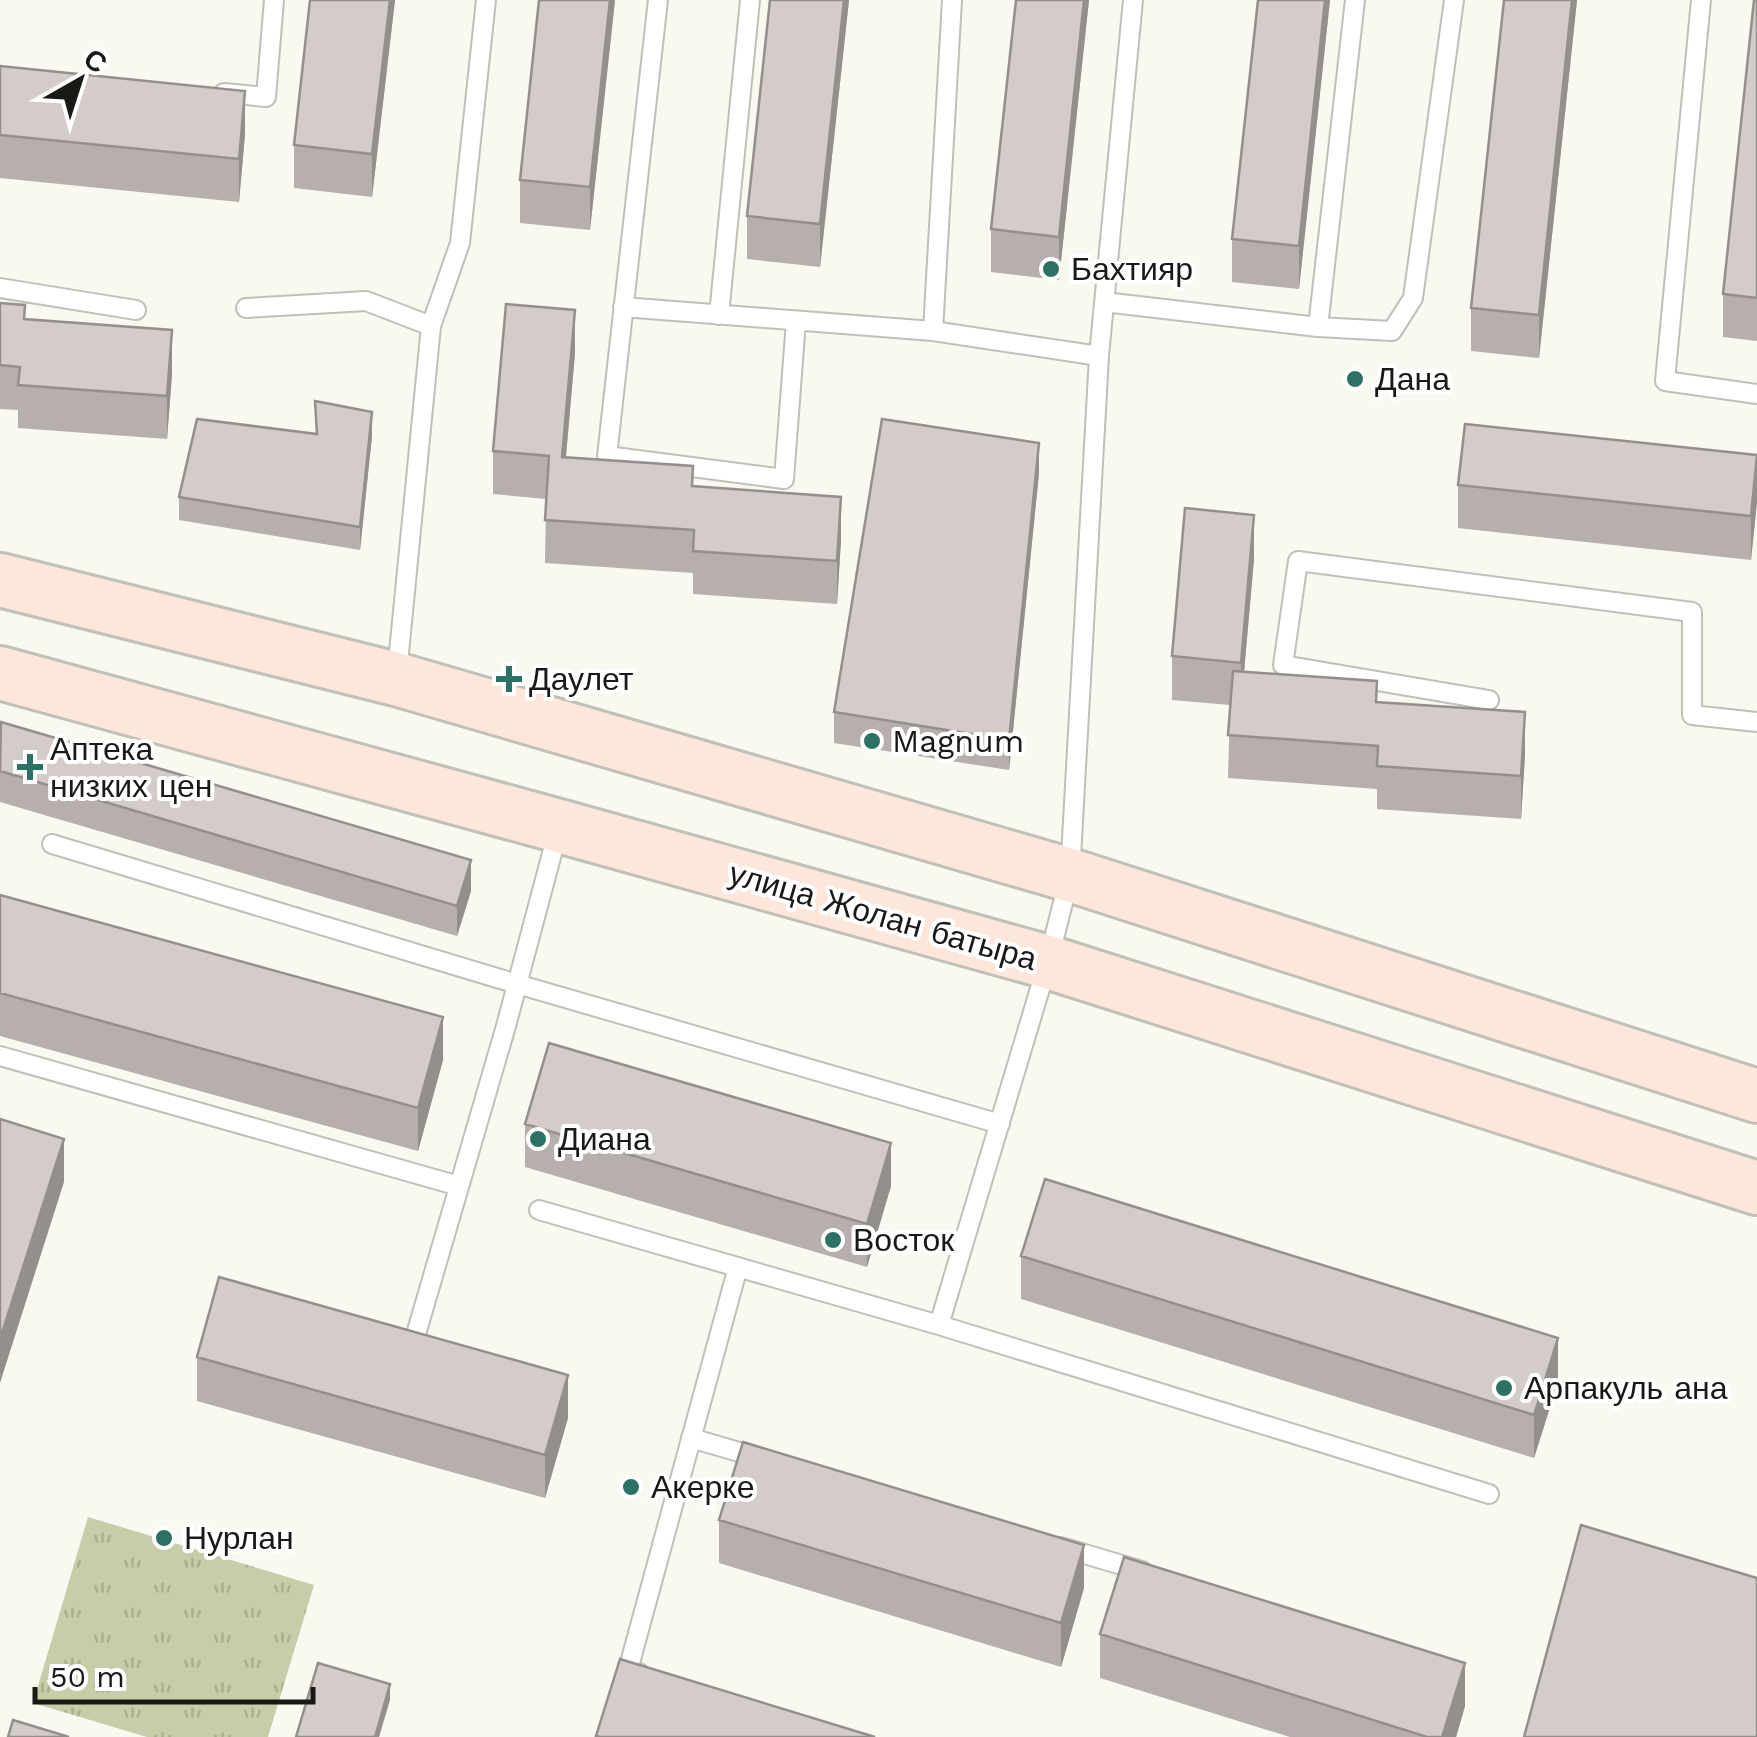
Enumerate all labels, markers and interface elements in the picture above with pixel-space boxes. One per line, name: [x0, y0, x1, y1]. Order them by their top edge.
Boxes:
north arrow: [30, 30, 130, 130]
text: С: [77, 42, 114, 80]
place label: Бахтияр: [1071, 250, 1193, 288]
marker: Бахтияр: [1040, 258, 1062, 280]
place label: Дана: [1375, 360, 1450, 398]
marker: Дана: [1344, 368, 1366, 390]
place label: Даулет: [529, 660, 634, 698]
marker: Даулет: [498, 668, 520, 690]
place label: Magnum: [892, 722, 1024, 760]
place label: Аптека низких цен: [50, 730, 212, 805]
marker: Magnum: [861, 730, 883, 752]
marker: Аптека низких цен: [19, 756, 41, 778]
street label: улица Жолан батыра: [725, 854, 1041, 978]
place label: Диана: [558, 1120, 651, 1158]
marker: Диана: [527, 1128, 549, 1150]
place label: Восток: [853, 1221, 955, 1259]
marker: Восток: [822, 1229, 844, 1251]
place label: Арпакуль ана: [1524, 1369, 1728, 1407]
marker: Арпакуль ана: [1493, 1377, 1515, 1399]
place label: Акерке: [651, 1468, 754, 1506]
marker: Акерке: [620, 1476, 642, 1498]
place label: Нурлан: [184, 1519, 294, 1557]
marker: Нурлан: [153, 1527, 175, 1549]
scale bar: [35, 1642, 312, 1704]
text: 50 m: [50, 1659, 125, 1694]

